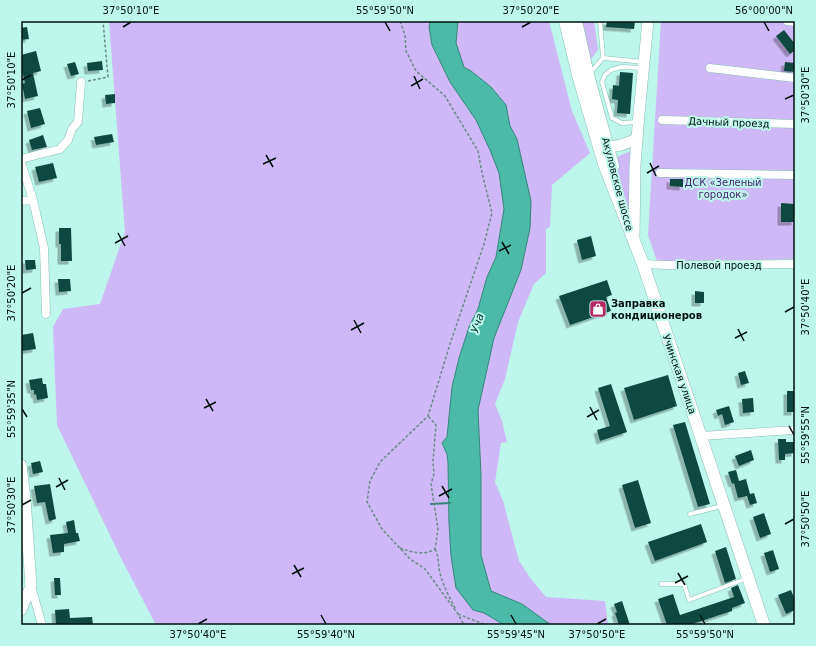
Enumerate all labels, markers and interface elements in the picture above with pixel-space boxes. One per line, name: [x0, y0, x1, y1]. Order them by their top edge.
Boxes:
text: 37°50'10"E: [103, 5, 159, 16]
text: 55°59'50"N: [356, 5, 414, 16]
text: 37°50'20"E: [503, 5, 559, 16]
text: 56°00'00"N: [735, 5, 793, 16]
text: 37°50'10"E: [6, 52, 17, 108]
text: 37°50'30"E: [800, 67, 811, 123]
street label: Дачный проезд: [688, 116, 770, 129]
street label: Акуловское шоссе: [600, 136, 635, 232]
park label: ДСК «Зеленый городок»: [684, 177, 762, 200]
street label: Полевой проезд: [676, 260, 762, 271]
text: 37°50'20"E: [6, 265, 17, 321]
text: 37°50'40"E: [800, 279, 811, 335]
place label: Заправка кондиционеров: [611, 298, 702, 321]
shop icon: Заправка кондиционеров: [588, 299, 608, 319]
water label: Уча: [468, 311, 487, 335]
street label: Учинская улица: [661, 333, 698, 416]
text: 55°59'35"N: [6, 380, 17, 438]
text: 55°59'55"N: [800, 406, 811, 464]
text: 37°50'30"E: [6, 477, 17, 533]
text: 37°50'50"E: [800, 491, 811, 547]
text: 37°50'40"E: [170, 629, 226, 640]
text: 55°59'40"N: [297, 629, 355, 640]
text: 55°59'45"N: [487, 629, 545, 640]
text: 37°50'50"E: [569, 629, 625, 640]
text: 55°59'50"N: [676, 629, 734, 640]

